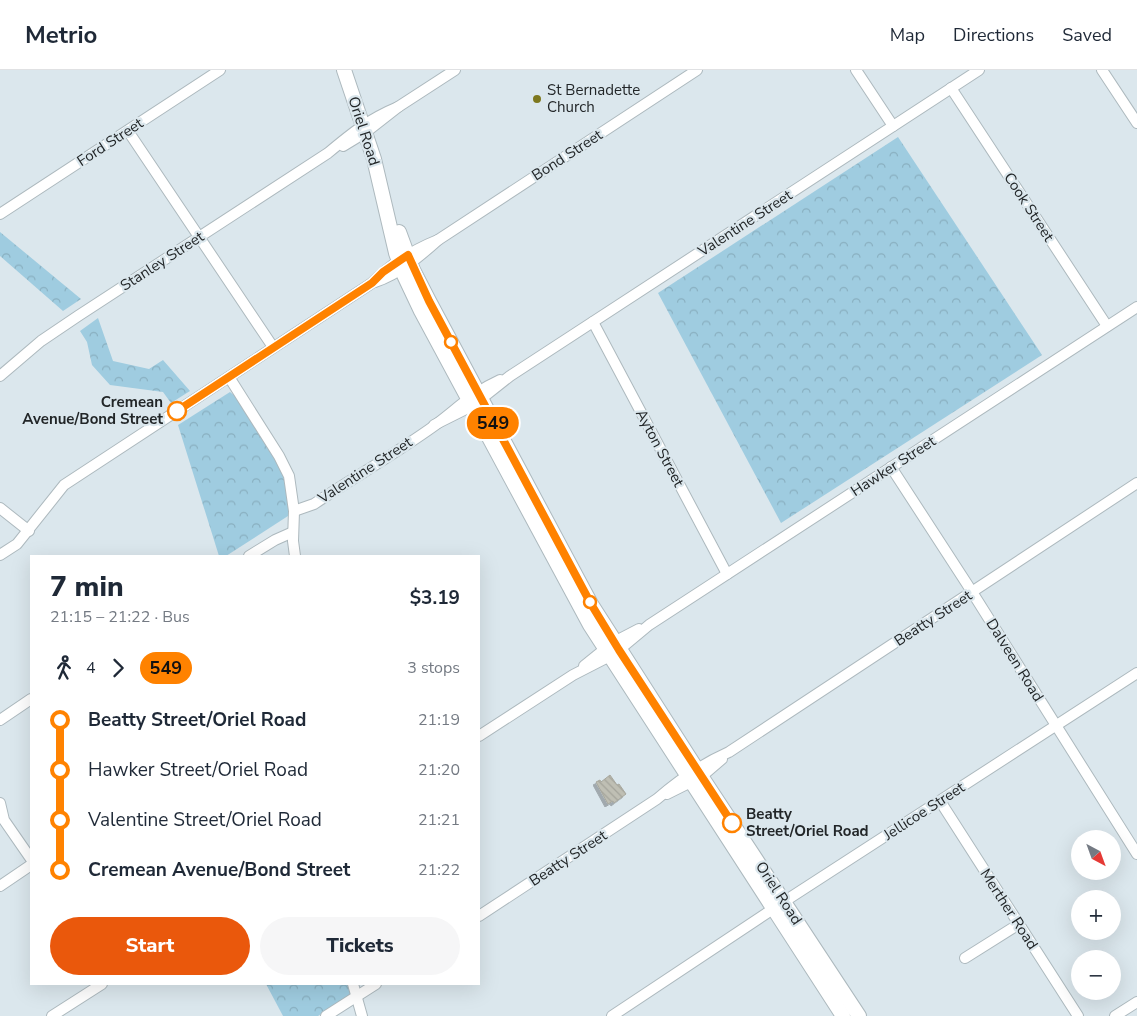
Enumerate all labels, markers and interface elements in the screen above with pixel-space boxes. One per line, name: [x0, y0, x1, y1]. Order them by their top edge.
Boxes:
text: Metrio: [25, 19, 97, 51]
text: Map: [890, 23, 925, 47]
text: Directions: [953, 23, 1034, 47]
text: Saved: [1062, 23, 1112, 47]
place label: St Bernadette Church: [547, 80, 640, 117]
marker: St Bernadette Church: [531, 93, 543, 105]
street label: Oriel Road: [343, 94, 385, 168]
street label: Ford Street: [73, 113, 148, 171]
street label: Bond Street: [528, 124, 607, 185]
street label: Cook Street: [999, 169, 1059, 246]
street label: Valentine Street: [693, 185, 796, 261]
street label: Stanley Street: [116, 226, 208, 295]
unlabelled marker: [444, 335, 458, 349]
place label: Cremean Avenue/Bond Street: [22, 392, 163, 429]
marker: Cremean Avenue/Bond Street: [167, 401, 187, 421]
street label: Ayton Street: [631, 406, 689, 491]
line badge: 549: [464, 407, 522, 439]
text: 549: [477, 411, 509, 435]
street label: Hawker Street: [847, 431, 940, 501]
street label: Valentine Street: [313, 432, 416, 508]
text: 7 min: [50, 568, 124, 606]
text: $3.19: [410, 585, 460, 611]
street label: Beatty Street: [890, 585, 976, 651]
unlabelled marker: [583, 595, 597, 609]
text: 21:15 – 21:22 · Bus: [50, 606, 190, 628]
street label: Dalveen Road: [982, 615, 1048, 705]
icon: walk: [50, 654, 78, 682]
icon: forward: [104, 654, 132, 682]
text: 549: [150, 656, 182, 680]
text: 4: [86, 657, 96, 679]
text: 3 stops: [407, 657, 460, 679]
text: Beatty Street/Oriel Road: [88, 707, 306, 733]
text: 21:19: [418, 709, 460, 731]
text: Hawker Street/Oriel Road: [88, 757, 308, 783]
text: 21:20: [418, 759, 460, 781]
street label: Jellicoe Street: [879, 777, 969, 845]
place label: Beatty Street/Oriel Road: [746, 804, 869, 841]
text: Valentine Street/Oriel Road: [88, 807, 322, 833]
text: 21:21: [418, 809, 460, 831]
marker: Beatty Street/Oriel Road: [722, 813, 742, 833]
street label: Beatty Street: [525, 825, 611, 891]
north arrow: [1071, 830, 1121, 880]
map controls: [1071, 830, 1121, 1000]
text: Cremean Avenue/Bond Street: [88, 857, 350, 883]
street label: Oriel Road: [751, 858, 807, 928]
text: 21:22: [418, 859, 460, 881]
street label: Merther Road: [975, 865, 1043, 953]
button: +: [1071, 890, 1121, 940]
button: Start: [50, 917, 250, 975]
button: Tickets: [260, 917, 460, 975]
button: −: [1071, 950, 1121, 1000]

